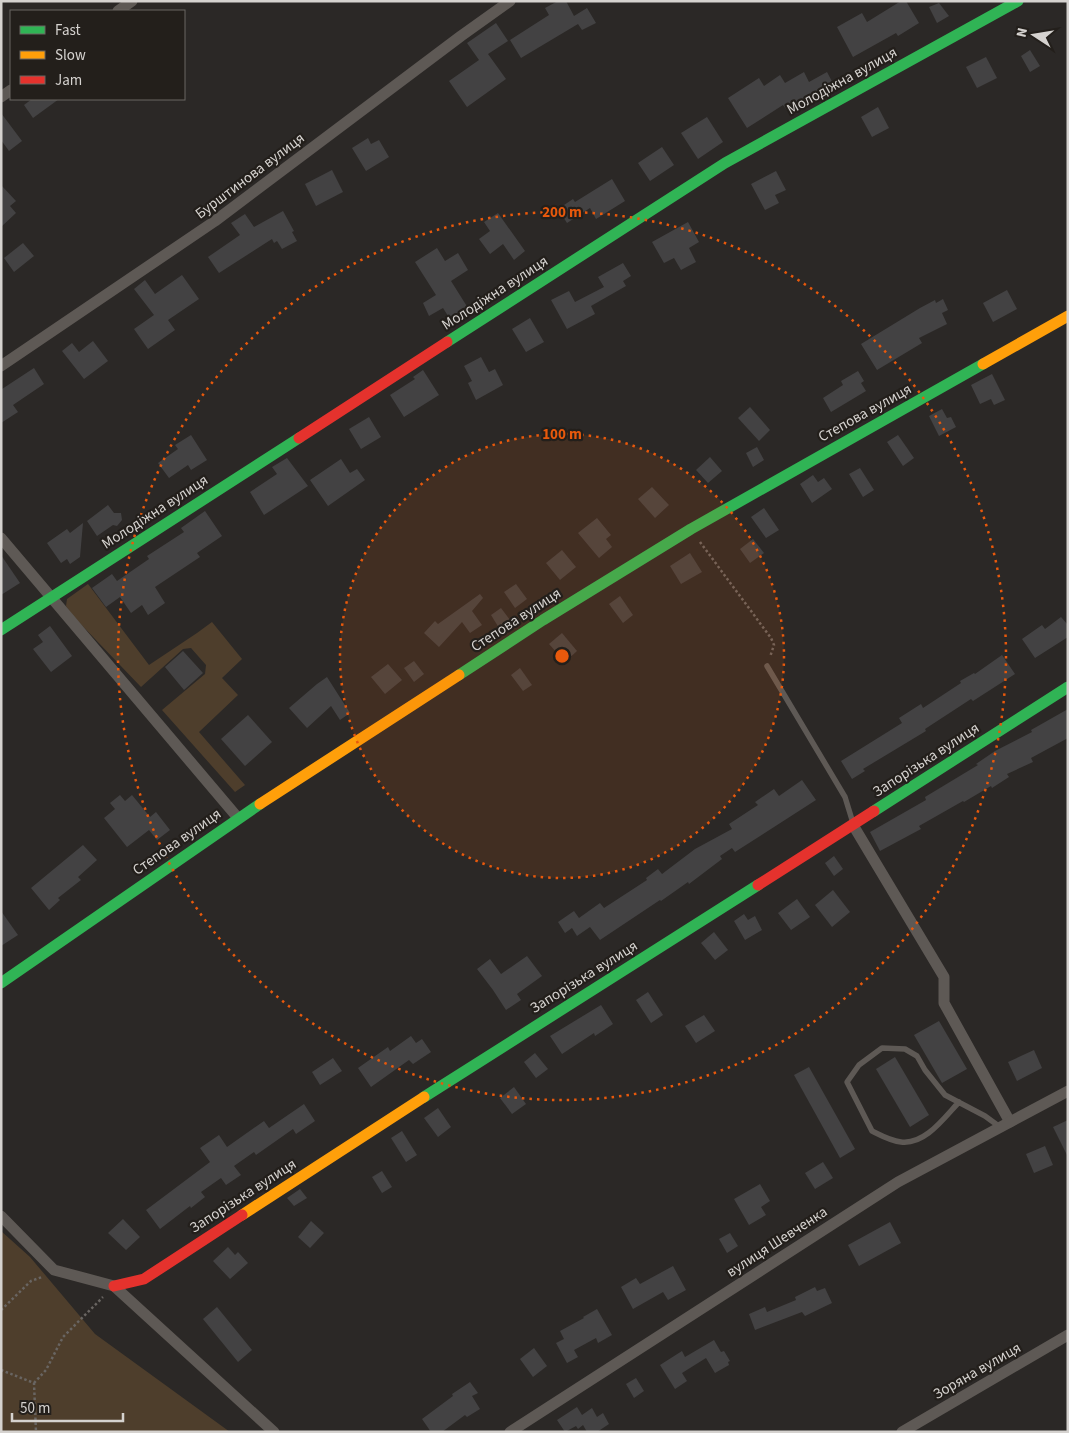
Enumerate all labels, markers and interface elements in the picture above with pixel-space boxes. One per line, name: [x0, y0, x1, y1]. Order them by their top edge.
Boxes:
legend: [10, 10, 185, 100]
north arrow: [1009, 10, 1059, 60]
text: Fast: [55, 20, 81, 41]
text: N: [1012, 26, 1033, 39]
street label: Молодіжна вулиця: [783, 42, 901, 120]
text: Slow: [55, 45, 86, 66]
text: Jam: [55, 70, 82, 91]
street label: Бурштинова вулиця: [191, 128, 309, 224]
text: 200 m: [542, 202, 582, 223]
street label: Молодіжна вулиця: [438, 251, 552, 335]
street label: Степова вулиця: [814, 379, 916, 447]
text: 100 m: [542, 424, 582, 445]
street label: Молодіжна вулиця: [98, 470, 212, 554]
street label: Степова вулиця: [467, 583, 565, 657]
centre of rings: [553, 647, 571, 665]
street label: Запорізька вулиця: [869, 718, 983, 802]
street label: Степова вулиця: [128, 804, 226, 880]
street label: Запорізька вулиця: [526, 935, 642, 1019]
street label: Запорізька вулиця: [186, 1154, 300, 1238]
street label: вулиця Шевченка: [722, 1201, 832, 1283]
street label: Зоряна вулиця: [929, 1337, 1025, 1405]
scale bar: [12, 1390, 124, 1422]
text: 50 m: [20, 1398, 50, 1419]

